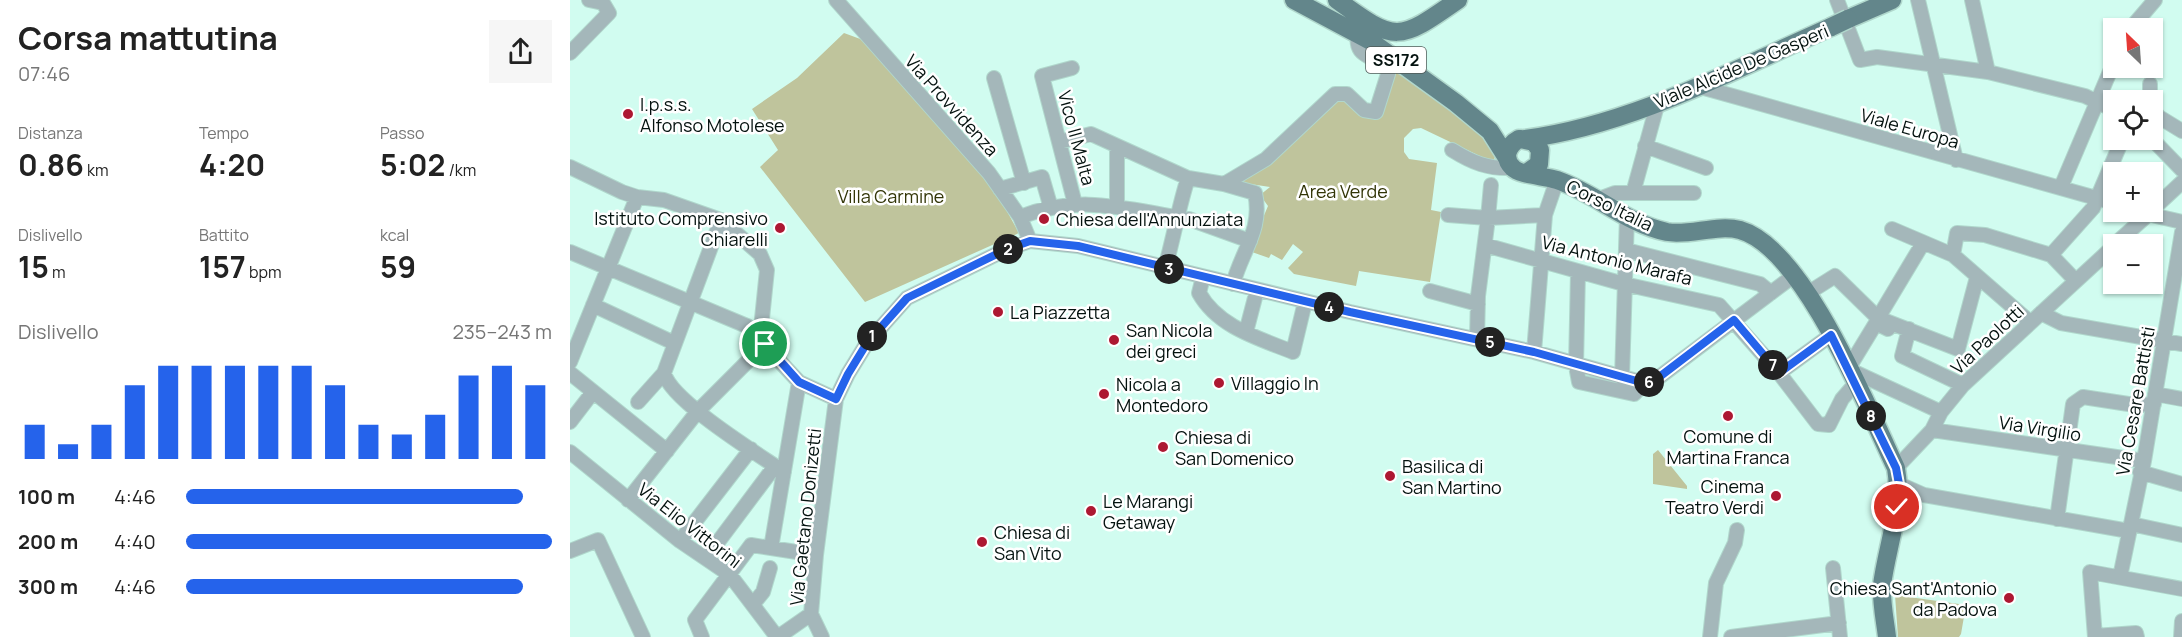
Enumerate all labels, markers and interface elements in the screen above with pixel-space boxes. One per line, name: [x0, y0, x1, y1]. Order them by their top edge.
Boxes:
text: Corsa mattutina: [18, 15, 278, 60]
street label: Viale Alcide De Gasperi: [1650, 18, 1832, 114]
north arrow: [2103, 18, 2163, 78]
map controls: [2103, 18, 2163, 294]
button: share: [489, 20, 552, 83]
road number: SS172: [1366, 47, 1426, 73]
street label: Via Provvidenza: [900, 49, 1004, 161]
text: 07:46: [18, 60, 70, 87]
street label: Vico II Malta: [1053, 88, 1101, 188]
button: locate: [2103, 90, 2163, 150]
place label: I.p.s.s. Alfonso Motolese: [640, 92, 785, 137]
street label: Viale Europa: [1858, 102, 1962, 154]
marker: I.p.s.s. Alfonso Motolese: [621, 107, 635, 121]
text: Distanza: [18, 122, 83, 144]
text: Tempo: [199, 122, 249, 144]
text: Passo: [380, 122, 424, 144]
text: 0.86: [18, 144, 84, 185]
text: 4:20: [199, 144, 265, 185]
text: 5:02: [380, 144, 445, 185]
text: km: [84, 159, 109, 181]
text: /km: [445, 159, 476, 181]
button: +: [2103, 162, 2163, 222]
street label: Corso Italia: [1563, 174, 1657, 236]
park label: Area Verde: [1298, 179, 1388, 203]
park label: Villa Carmine: [838, 184, 944, 208]
place label: Istituto Comprensivo Chiarelli: [594, 206, 768, 251]
place label: Chiesa dell'Annunziata: [1056, 207, 1243, 231]
marker: Chiesa dell'Annunziata: [1037, 212, 1051, 226]
marker: Istituto Comprensivo Chiarelli: [773, 221, 787, 235]
text: Dislivello: [18, 224, 82, 246]
text: Battito: [199, 224, 249, 246]
text: kcal: [380, 224, 409, 246]
street label: Via Antonio Marafa: [1539, 230, 1695, 290]
pin: 2: [993, 234, 1023, 264]
button: −: [2103, 234, 2163, 294]
text: 2: [1003, 238, 1013, 260]
text: 15: [18, 246, 49, 287]
text: 157: [199, 246, 246, 287]
text: 59: [380, 246, 416, 287]
pin: 3: [1154, 254, 1184, 284]
text: 3: [1164, 258, 1174, 280]
text: m: [49, 261, 66, 283]
text: bpm: [246, 261, 281, 283]
pin: 4: [1314, 292, 1344, 322]
text: 4: [1324, 296, 1334, 318]
street label: Via Paolotti: [1945, 299, 2029, 379]
place label: La Piazzetta: [1010, 300, 1110, 324]
marker: La Piazzetta: [991, 305, 1005, 319]
text: Dislivello: [18, 318, 99, 345]
text: 235–243 m: [452, 318, 552, 345]
pin: [739, 318, 790, 369]
place label: San Nicola dei greci: [1126, 318, 1212, 363]
pin: 1: [857, 321, 887, 351]
text: 1: [868, 325, 876, 347]
street label: Via Cesare Battisti: [2110, 325, 2160, 477]
icon: arrive: [748, 327, 781, 360]
pin: 5: [1475, 327, 1505, 357]
text: 5: [1485, 331, 1495, 353]
marker: San Nicola dei greci: [1107, 333, 1121, 347]
pin: 7: [1758, 350, 1788, 380]
text: 7: [1769, 354, 1777, 376]
pin: 6: [1634, 367, 1664, 397]
place label: Villaggio In: [1231, 371, 1319, 395]
text: 6: [1644, 371, 1654, 393]
place label: Nicola a Montedoro: [1116, 372, 1208, 417]
marker: Villaggio In: [1212, 376, 1226, 390]
marker: Nicola a Montedoro: [1097, 387, 1111, 401]
pin: 8: [1856, 401, 1886, 431]
text: 8: [1866, 405, 1876, 427]
marker: Comune di Martina Franca: [1721, 409, 1735, 423]
street label: Via Virgilio: [1997, 410, 2083, 446]
place label: Comune di Martina Franca: [1666, 424, 1790, 469]
place label: Chiesa di San Domenico: [1175, 425, 1294, 470]
street label: Via Gaetano Donizetti: [784, 427, 826, 607]
marker: Chiesa di San Domenico: [1156, 440, 1170, 454]
place label: Basilica di San Martino: [1402, 454, 1502, 499]
marker: Basilica di San Martino: [1383, 469, 1397, 483]
place label: Cinema Teatro Verdi: [1665, 474, 1764, 519]
street label: Via Elio Vittorini: [633, 477, 747, 573]
pin: [1871, 481, 1922, 532]
text: 100 m: [18, 483, 75, 510]
text: 4:46: [114, 483, 156, 510]
place label: Le Marangi Getaway: [1103, 489, 1193, 534]
marker: Cinema Teatro Verdi: [1769, 489, 1783, 503]
icon: check: [1880, 490, 1913, 523]
marker: Le Marangi Getaway: [1084, 504, 1098, 518]
place label: Chiesa di San Vito: [994, 520, 1070, 565]
text: 200 m: [18, 528, 78, 555]
text: 4:40: [114, 528, 156, 555]
marker: Chiesa di San Vito: [975, 535, 989, 549]
text: 300 m: [18, 573, 78, 600]
text: 4:46: [114, 573, 156, 600]
place label: Chiesa Sant'Antonio da Padova: [1830, 576, 1997, 621]
marker: Chiesa Sant'Antonio da Padova: [2002, 591, 2016, 605]

